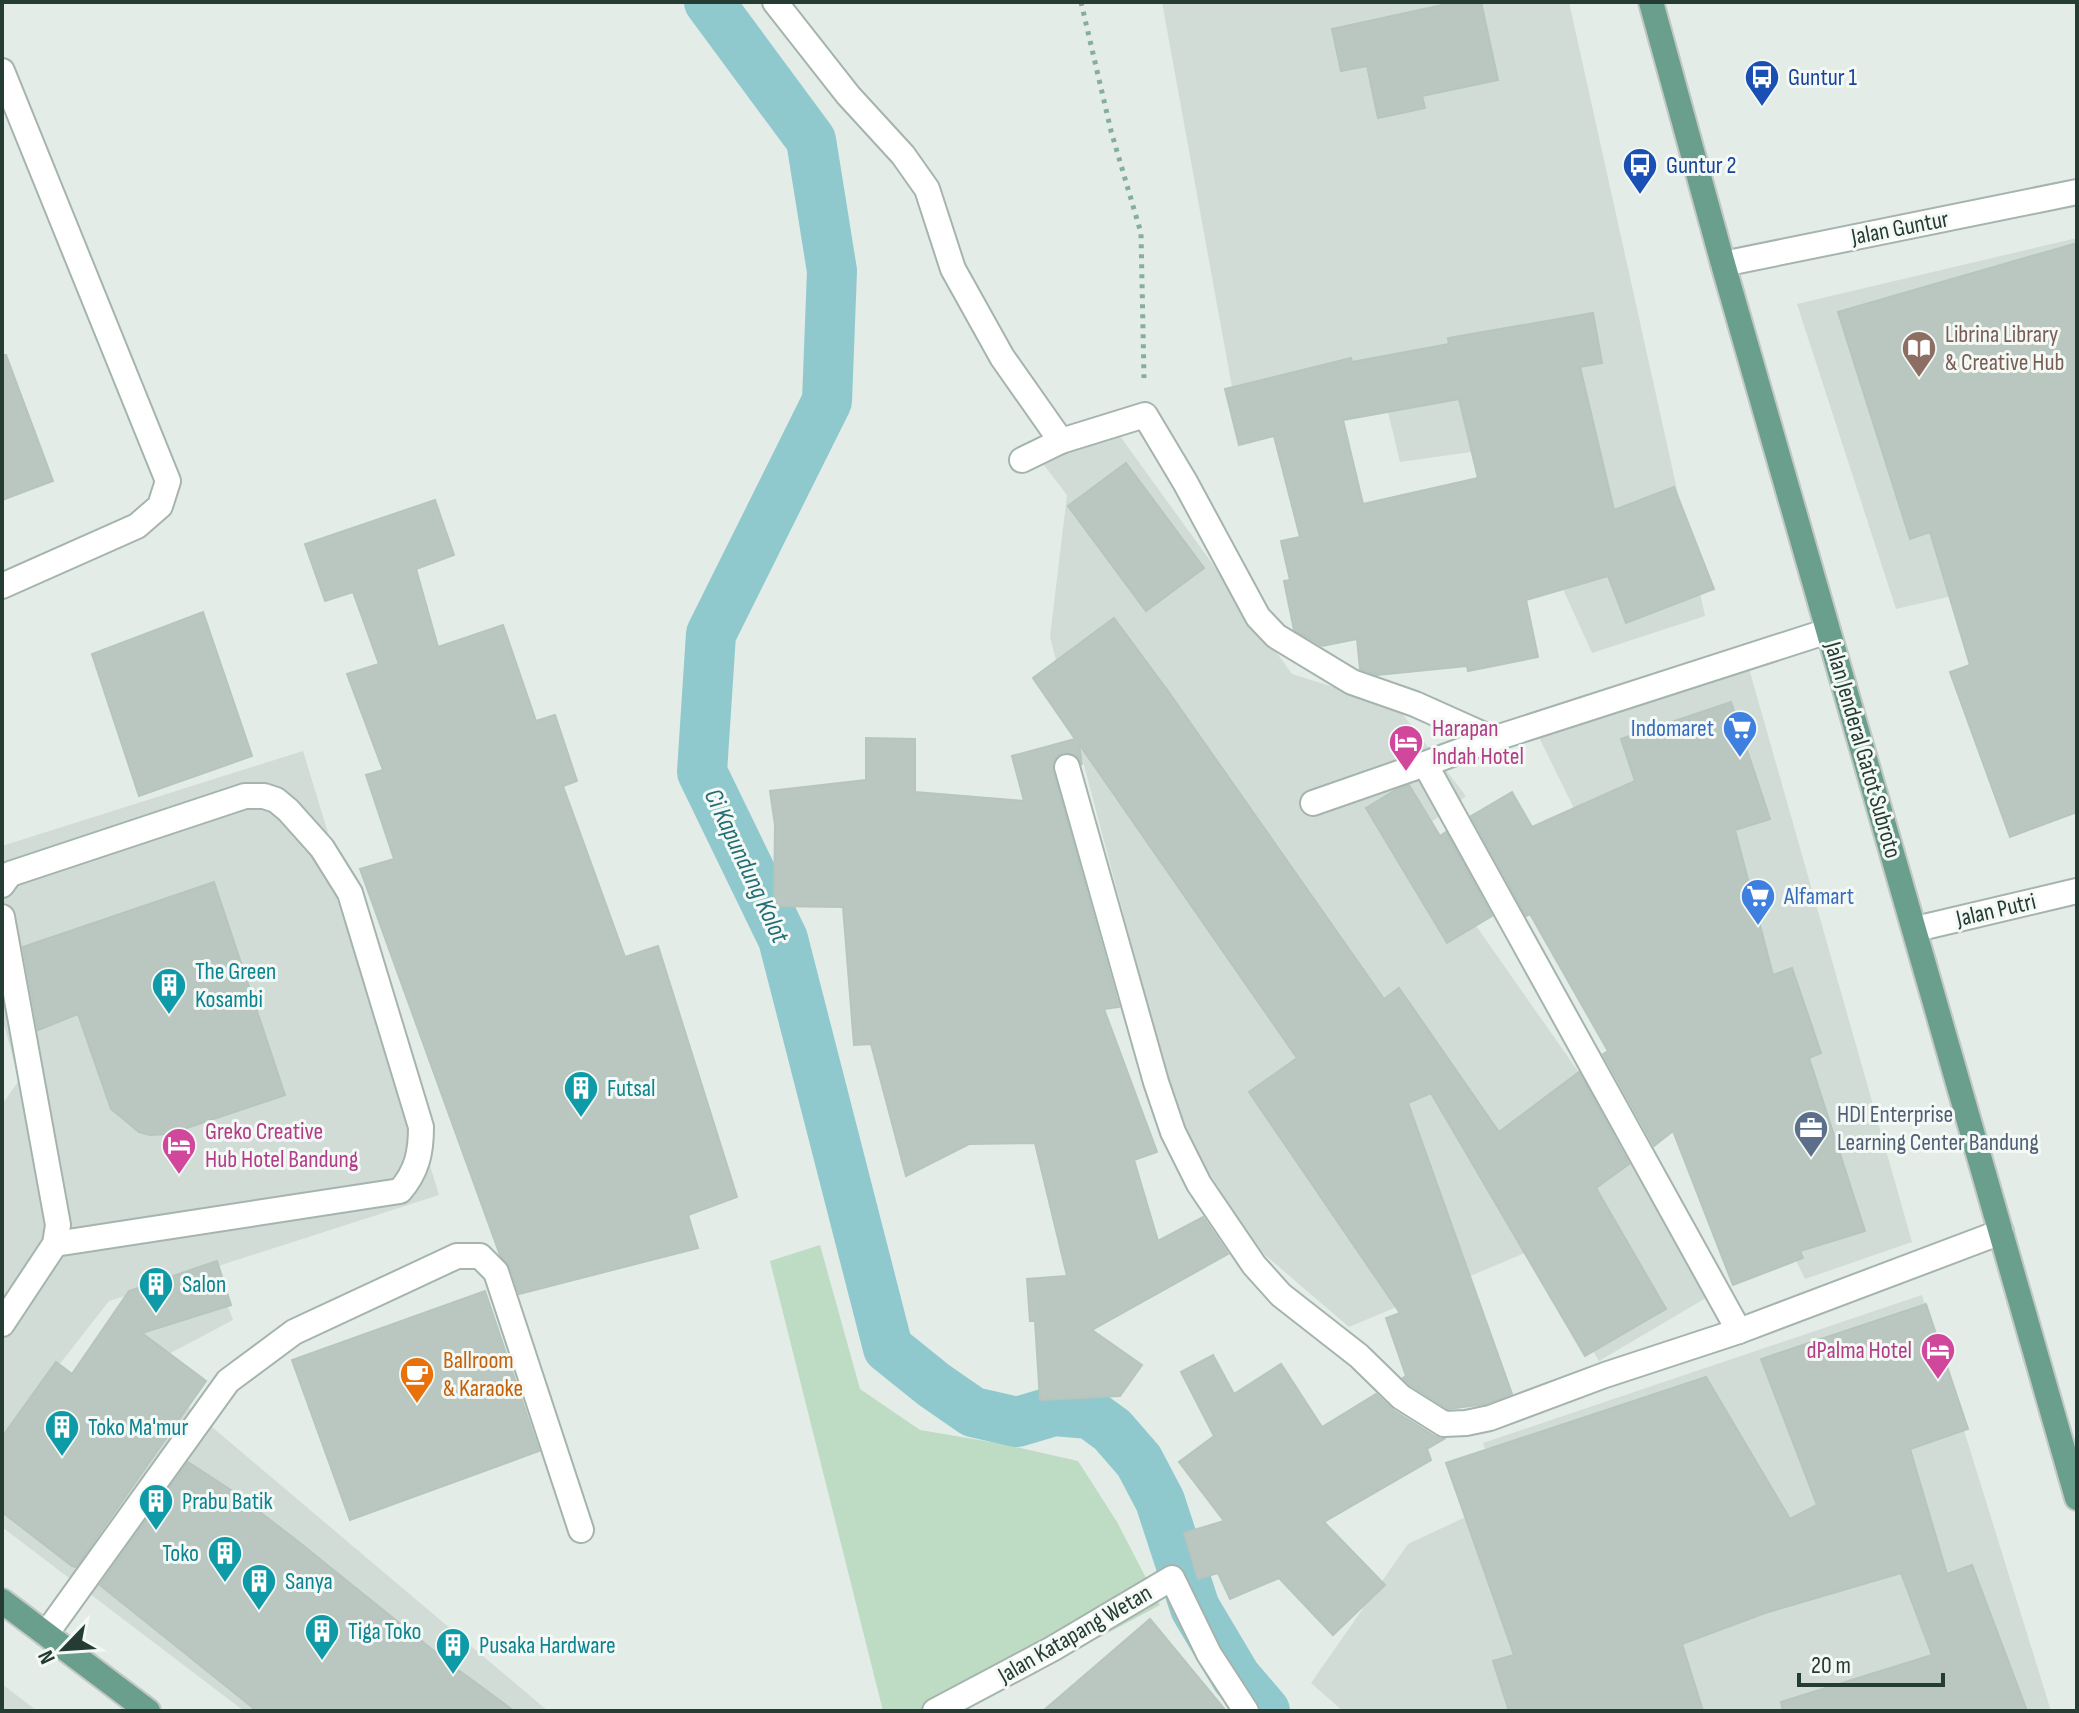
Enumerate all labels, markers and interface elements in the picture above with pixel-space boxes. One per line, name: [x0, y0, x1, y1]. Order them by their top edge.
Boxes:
bus stop icon: Guntur 1: [1743, 58, 1781, 108]
place label: Guntur 1: [1788, 63, 1858, 92]
bus stop icon: Guntur 2: [1621, 146, 1659, 196]
place label: Guntur 2: [1666, 151, 1736, 180]
street label: Jalan Guntur: [1848, 204, 1951, 252]
place label: Librina Library & Creative Hub: [1945, 320, 2064, 377]
library icon: Librina Library & Creative Hub: [1900, 329, 1938, 379]
street label: Jalan Jenderal Gatot Subroto: [1818, 638, 1908, 861]
supermarket icon: Indomaret: [1721, 709, 1759, 759]
place label: Harapan Indah Hotel: [1432, 714, 1524, 771]
place label: Indomaret: [1631, 714, 1714, 743]
hotel icon: Harapan Indah Hotel: [1387, 723, 1425, 773]
water label: Ci Kapundung Kolot: [697, 784, 796, 949]
supermarket icon: Alfamart: [1739, 877, 1777, 927]
place label: Alfamart: [1783, 882, 1854, 911]
street label: Jalan Putri: [1952, 887, 2039, 933]
place label: The Green Kosambi: [195, 957, 276, 1014]
building icon: The Green Kosambi: [150, 966, 188, 1016]
building icon: Futsal: [562, 1069, 600, 1119]
place label: Futsal: [607, 1074, 655, 1103]
place label: HDI Enterprise Learning Center Bandung: [1837, 1100, 2039, 1157]
office icon: HDI Enterprise Learning Center Bandung: [1792, 1109, 1830, 1159]
place label: Greko Creative Hub Hotel Bandung: [205, 1117, 358, 1174]
hotel icon: Greko Creative Hub Hotel Bandung: [160, 1126, 198, 1176]
building icon: Salon: [137, 1265, 175, 1315]
place label: Salon: [182, 1270, 226, 1299]
hotel icon: dPalma Hotel: [1919, 1331, 1957, 1381]
place label: dPalma Hotel: [1807, 1336, 1912, 1365]
place label: Ballroom & Karaoke: [443, 1346, 523, 1403]
cafe icon: Ballroom & Karaoke: [398, 1355, 436, 1405]
building icon: Toko Ma'mur: [43, 1408, 81, 1458]
place label: Toko Ma'mur: [88, 1413, 188, 1442]
building icon: Prabu Batik: [137, 1482, 175, 1532]
place label: Prabu Batik: [182, 1487, 273, 1516]
building icon: Toko: [206, 1534, 244, 1584]
place label: Toko: [162, 1539, 199, 1568]
building icon: Sanya: [240, 1562, 278, 1612]
place label: Sanya: [285, 1567, 333, 1596]
street label: Jalan Katapang Wetan: [992, 1578, 1157, 1690]
north arrow: [24, 1609, 104, 1689]
building icon: Tiga Toko: [303, 1612, 341, 1662]
place label: Tiga Toko: [348, 1617, 421, 1646]
building icon: Pusaka Hardware: [434, 1626, 472, 1676]
place label: Pusaka Hardware: [479, 1631, 616, 1660]
scale bar: [1799, 1637, 1943, 1687]
text: N: [33, 1646, 62, 1668]
text: 20 m: [1811, 1651, 1851, 1680]

